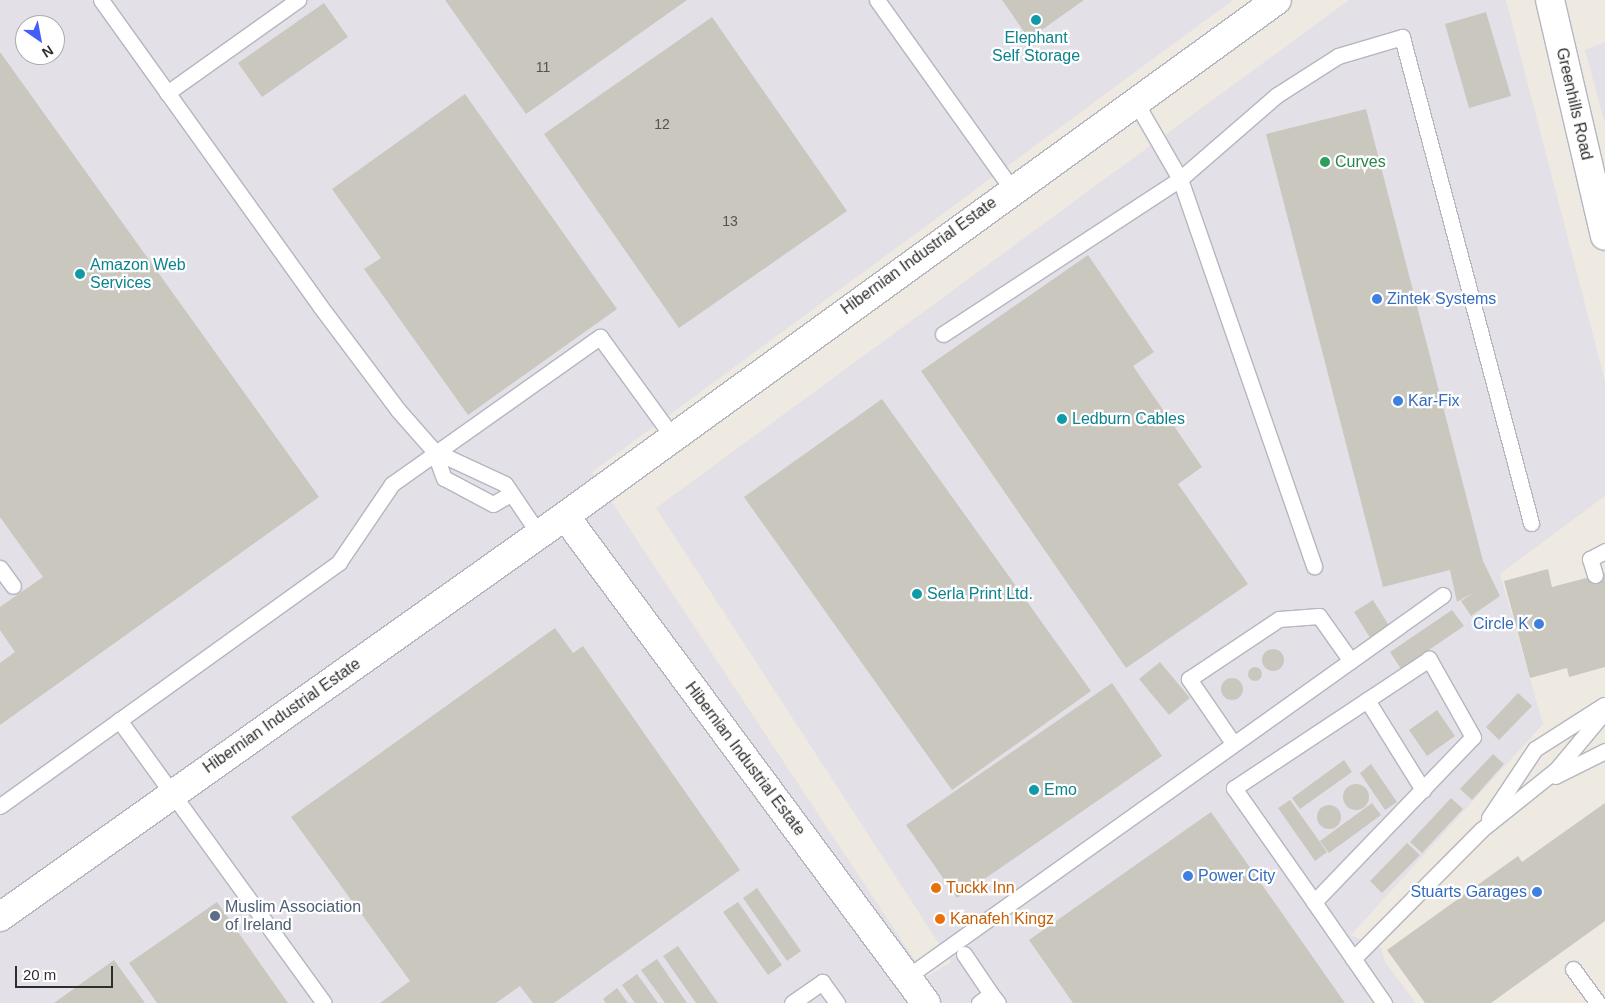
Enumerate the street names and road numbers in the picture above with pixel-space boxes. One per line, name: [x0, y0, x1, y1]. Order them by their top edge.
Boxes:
street label: Greenhills Road: [1552, 46, 1596, 162]
street label: Hibernian Industrial Estate: [837, 193, 1001, 319]
street label: Hibernian Industrial Estate: [200, 654, 364, 778]
street label: Hibernian Industrial Estate: [681, 678, 809, 840]

